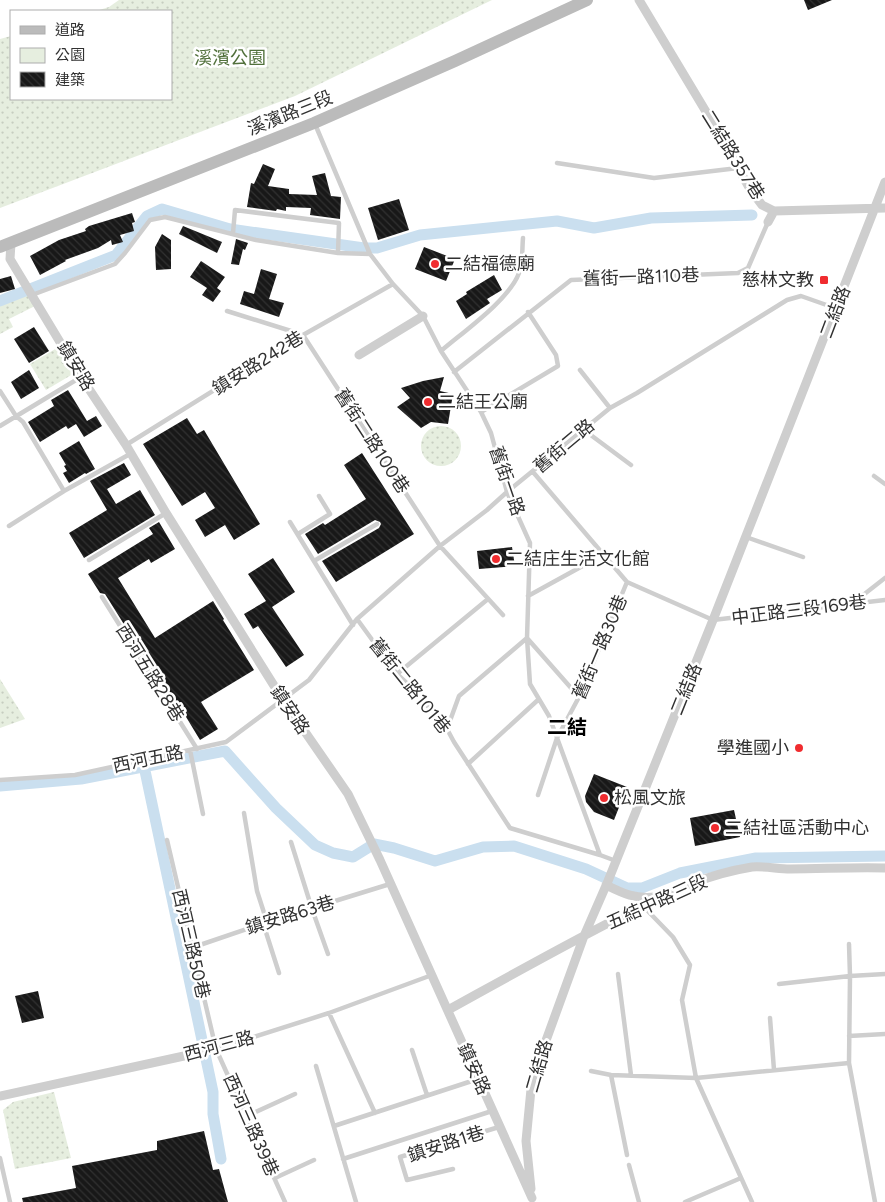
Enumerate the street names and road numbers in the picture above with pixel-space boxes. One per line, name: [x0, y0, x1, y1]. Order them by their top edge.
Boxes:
street label: 溪濱路三段: [244, 86, 336, 140]
street label: 二結路357巷: [697, 106, 769, 204]
street label: 舊街一路110巷: [582, 264, 700, 290]
street label: 二結路: [815, 283, 855, 341]
street label: 鎮安路242巷: [208, 326, 308, 400]
street label: 鎮安路: [53, 337, 99, 395]
street label: 舊街二路100巷: [330, 384, 414, 498]
street label: 舊街二路: [529, 414, 599, 478]
street label: 舊街一路: [485, 443, 529, 519]
street label: 舊街一路30巷: [568, 591, 632, 703]
street label: 中正路三段169巷: [730, 591, 868, 629]
street label: 西河五路28巷: [111, 620, 189, 726]
street label: 舊街二路101巷: [365, 634, 455, 738]
street label: 二結路: [666, 660, 706, 718]
street label: 鎮安路: [266, 681, 314, 739]
street label: 西河五路: [110, 741, 186, 777]
street label: 五結中路三段: [603, 870, 711, 934]
street label: 西河三路50巷: [168, 887, 214, 1001]
street label: 鎮安路63巷: [243, 891, 337, 939]
street label: 西河三路: [181, 1026, 257, 1066]
street label: 二結路: [521, 1037, 557, 1095]
street label: 鎮安路: [453, 1040, 495, 1098]
street label: 西河三路39巷: [219, 1070, 283, 1180]
street label: 鎮安路1巷: [405, 1121, 487, 1167]

